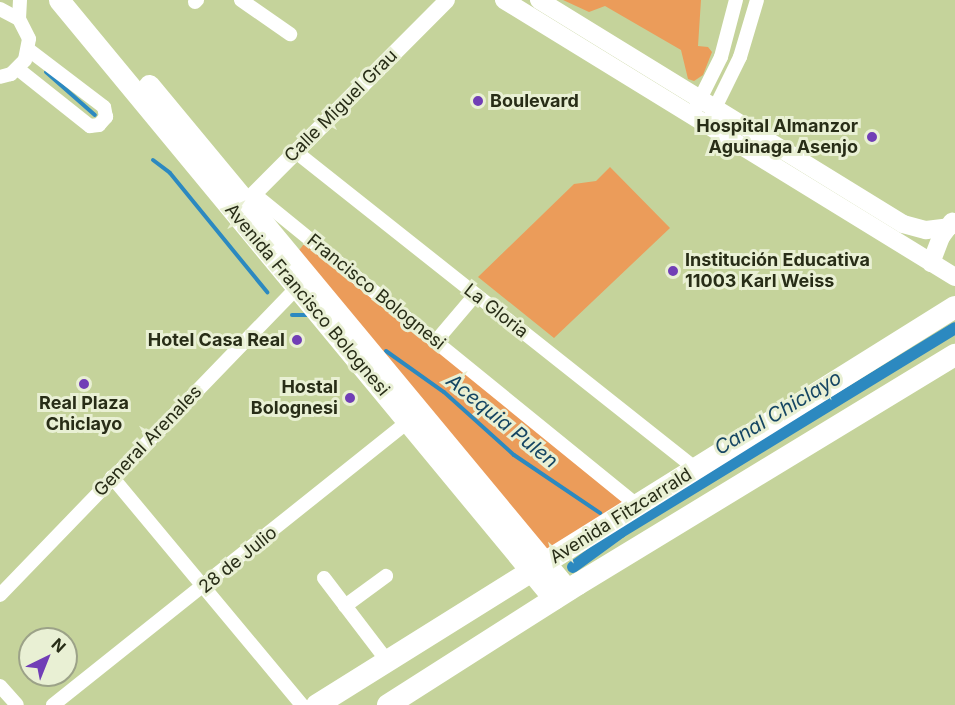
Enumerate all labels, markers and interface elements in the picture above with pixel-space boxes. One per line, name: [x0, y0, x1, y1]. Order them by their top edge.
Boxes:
street label: Calle Miguel Grau: [280, 45, 402, 167]
place label: Boulevard: [490, 90, 579, 112]
marker: Boulevard: [471, 94, 485, 108]
place label: Hospital Almanzor Aguinaga Asenjo: [696, 116, 858, 158]
marker: Hospital Almanzor Aguinaga Asenjo: [863, 128, 881, 146]
street label: Avenida Francisco Bolognesi: [220, 199, 394, 401]
street label: Francisco Bolognesi: [303, 230, 449, 354]
place label: Institución Educativa 11003 Karl Weiss: [685, 250, 870, 292]
marker: Institución Educativa 11003 Karl Weiss: [666, 264, 680, 278]
street label: La Gloria: [460, 279, 532, 343]
place label: Hotel Casa Real: [148, 329, 285, 351]
marker: Hotel Casa Real: [290, 333, 304, 347]
water label: Canal Chiclayo: [710, 366, 846, 460]
water label: Acequia Pulen: [441, 369, 563, 473]
marker: Real Plaza Chiclayo: [77, 377, 91, 391]
place label: Hostal Bolognesi: [251, 377, 338, 420]
street label: General Arenales: [90, 381, 206, 501]
marker: Hostal Bolognesi: [343, 391, 357, 405]
place label: Real Plaza Chiclayo: [39, 393, 129, 436]
street label: Avenida Fitzcarrald: [546, 464, 696, 568]
street label: 28 de Julio: [195, 522, 281, 598]
north arrow: [18, 627, 78, 687]
text: N: [48, 634, 70, 657]

